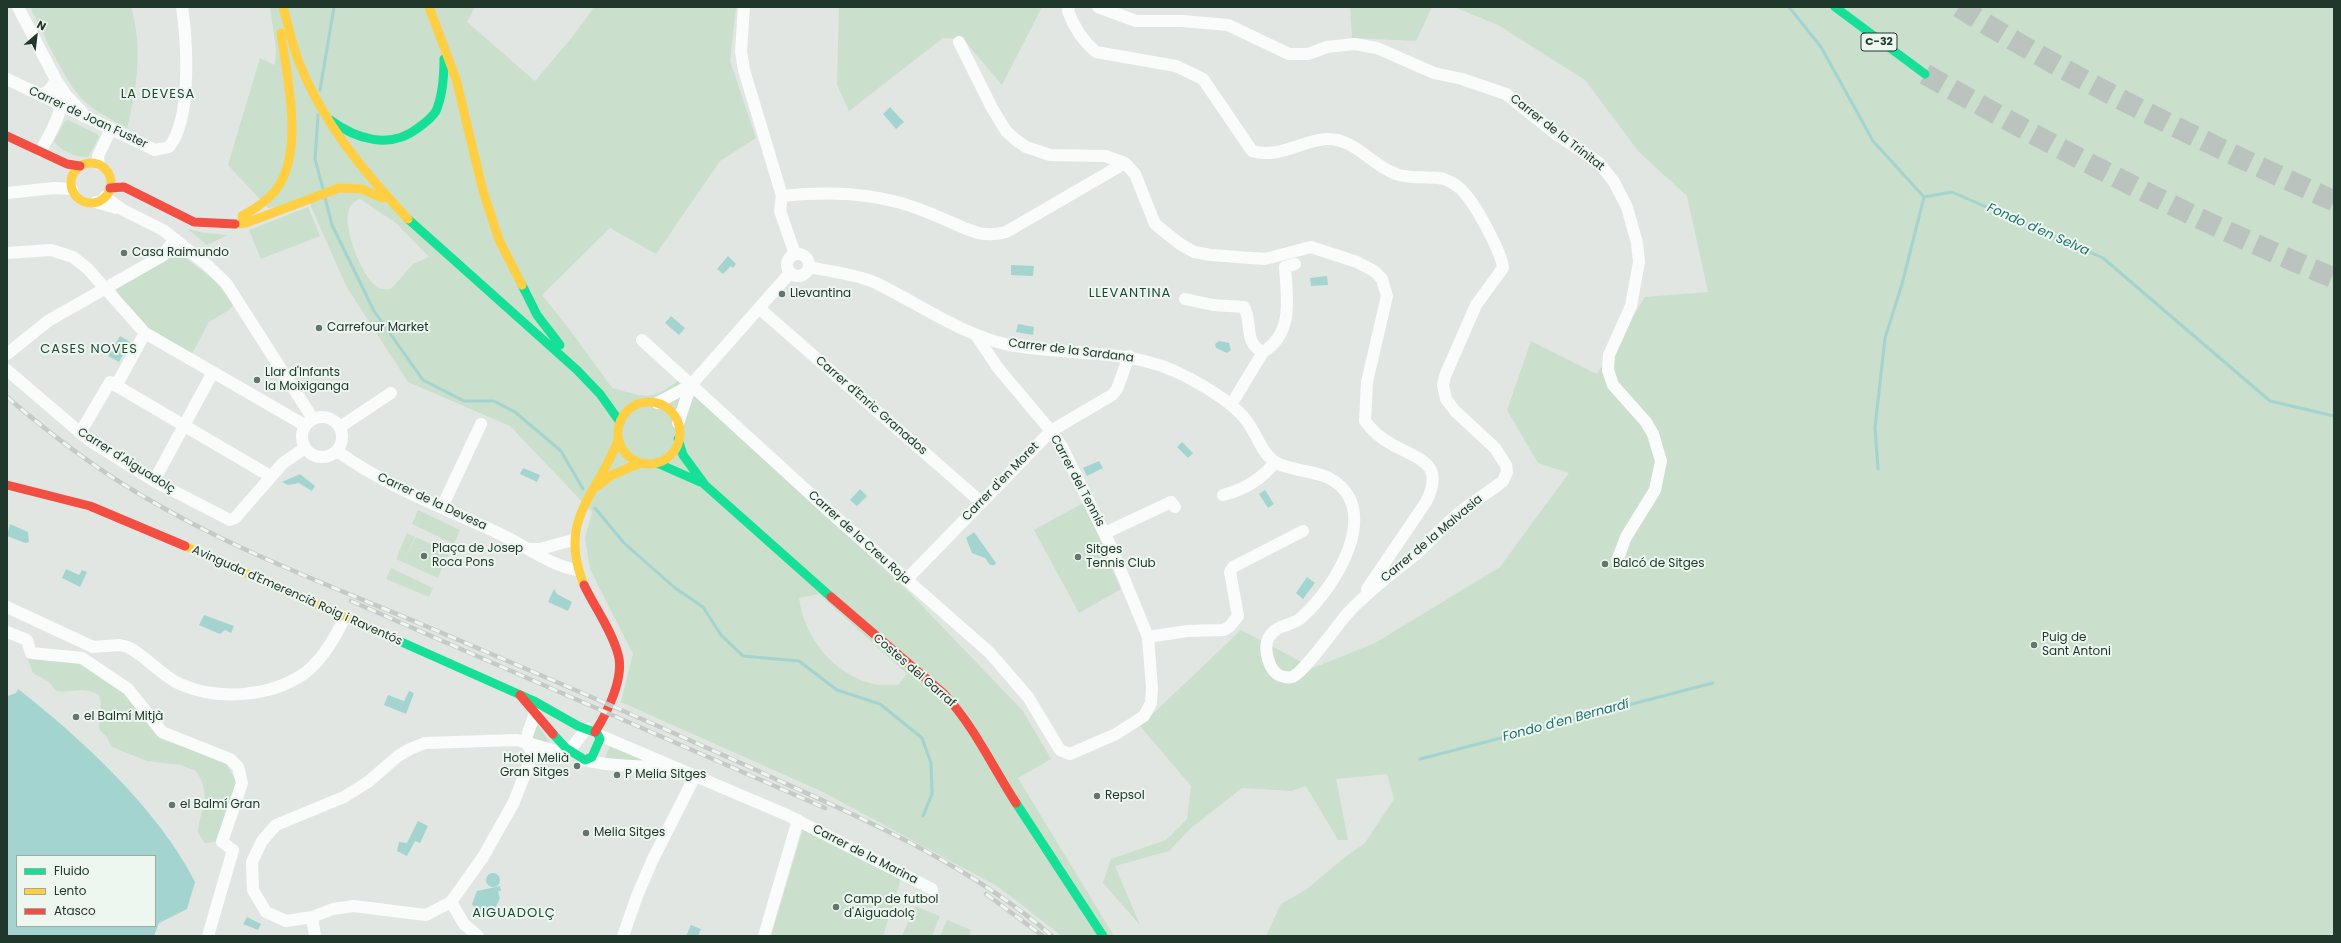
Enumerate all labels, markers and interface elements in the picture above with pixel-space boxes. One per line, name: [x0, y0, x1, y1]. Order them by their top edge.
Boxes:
north arrow: [16, 16, 56, 56]
text: N: [34, 16, 49, 34]
road number: C-32: [1861, 33, 1897, 51]
street label: Carrer de Joan Fuster: [26, 84, 150, 152]
district label: LA DEVESA: [121, 87, 195, 103]
street label: Carrer de la Trinitat: [1507, 92, 1607, 174]
water label: Fondo d'en Selva: [1984, 200, 2092, 260]
place label: Casa Raimundo: [132, 246, 229, 260]
marker: Casa Raimundo: [119, 248, 129, 258]
district label: LLEVANTINA: [1089, 286, 1171, 302]
place label: Llevantina: [790, 287, 851, 301]
marker: Llevantina: [777, 289, 787, 299]
place label: Carrefour Market: [327, 321, 429, 335]
marker: Carrefour Market: [314, 323, 324, 333]
street label: Carrer de la Sardana: [1008, 336, 1134, 366]
district label: CASES NOVES: [40, 342, 138, 358]
street label: Carrer d'Enric Granados: [812, 354, 930, 458]
place label: Llar d'Infants la Moixiganga: [265, 366, 349, 394]
marker: Llar d'Infants la Moixiganga: [252, 375, 262, 385]
street label: Carrer d'Aiguadolç: [75, 425, 177, 497]
street label: Carrer del Tennis: [1047, 433, 1107, 529]
street label: Carrer d'en Moret: [960, 440, 1042, 524]
street label: Carrer de la Devesa: [375, 470, 489, 534]
street label: Carrer de la Creu Roja: [805, 488, 913, 588]
street label: Carrer de la Malvasia: [1378, 492, 1486, 586]
place label: Plaça de Josep Roca Pons: [432, 542, 523, 570]
street label: Avinguda d'Emerencià Roig i Raventós: [190, 543, 404, 649]
place label: Sitges Tennis Club: [1086, 543, 1156, 571]
marker: Plaça de Josep Roca Pons: [419, 551, 429, 561]
marker: Sitges Tennis Club: [1073, 552, 1083, 562]
place label: Balcó de Sitges: [1613, 557, 1705, 571]
marker: Balcó de Sitges: [1600, 559, 1610, 569]
street label: Costes del Garraf: [870, 631, 958, 711]
place label: Puig de Sant Antoni: [2042, 631, 2111, 659]
marker: Puig de Sant Antoni: [2029, 640, 2039, 650]
water label: Fondo d'en Bernardí: [1501, 697, 1631, 745]
place label: el Balmí Mitjà: [84, 710, 163, 724]
marker: el Balmí Mitjà: [71, 712, 81, 722]
place label: Hotel Melià Gran Sitges: [500, 752, 569, 780]
marker: Hotel Melià Gran Sitges: [572, 761, 582, 771]
place label: P Melia Sitges: [625, 768, 706, 782]
marker: P Melia Sitges: [612, 770, 622, 780]
place label: Repsol: [1105, 789, 1145, 803]
marker: Repsol: [1092, 791, 1102, 801]
place label: el Balmí Gran: [180, 798, 260, 812]
marker: el Balmí Gran: [167, 800, 177, 810]
street label: Carrer de la Marina: [810, 822, 920, 888]
place label: Melia Sitges: [594, 826, 665, 840]
marker: Melia Sitges: [581, 828, 591, 838]
legend: [16, 855, 156, 927]
text: Fluido: [54, 862, 89, 879]
text: Lento: [54, 882, 86, 899]
place label: Camp de futbol d'Aiguadolç: [844, 893, 939, 921]
text: Atasco: [54, 902, 96, 919]
marker: Camp de futbol d'Aiguadolç: [831, 902, 841, 912]
district label: AIGUADOLÇ: [472, 906, 556, 922]

